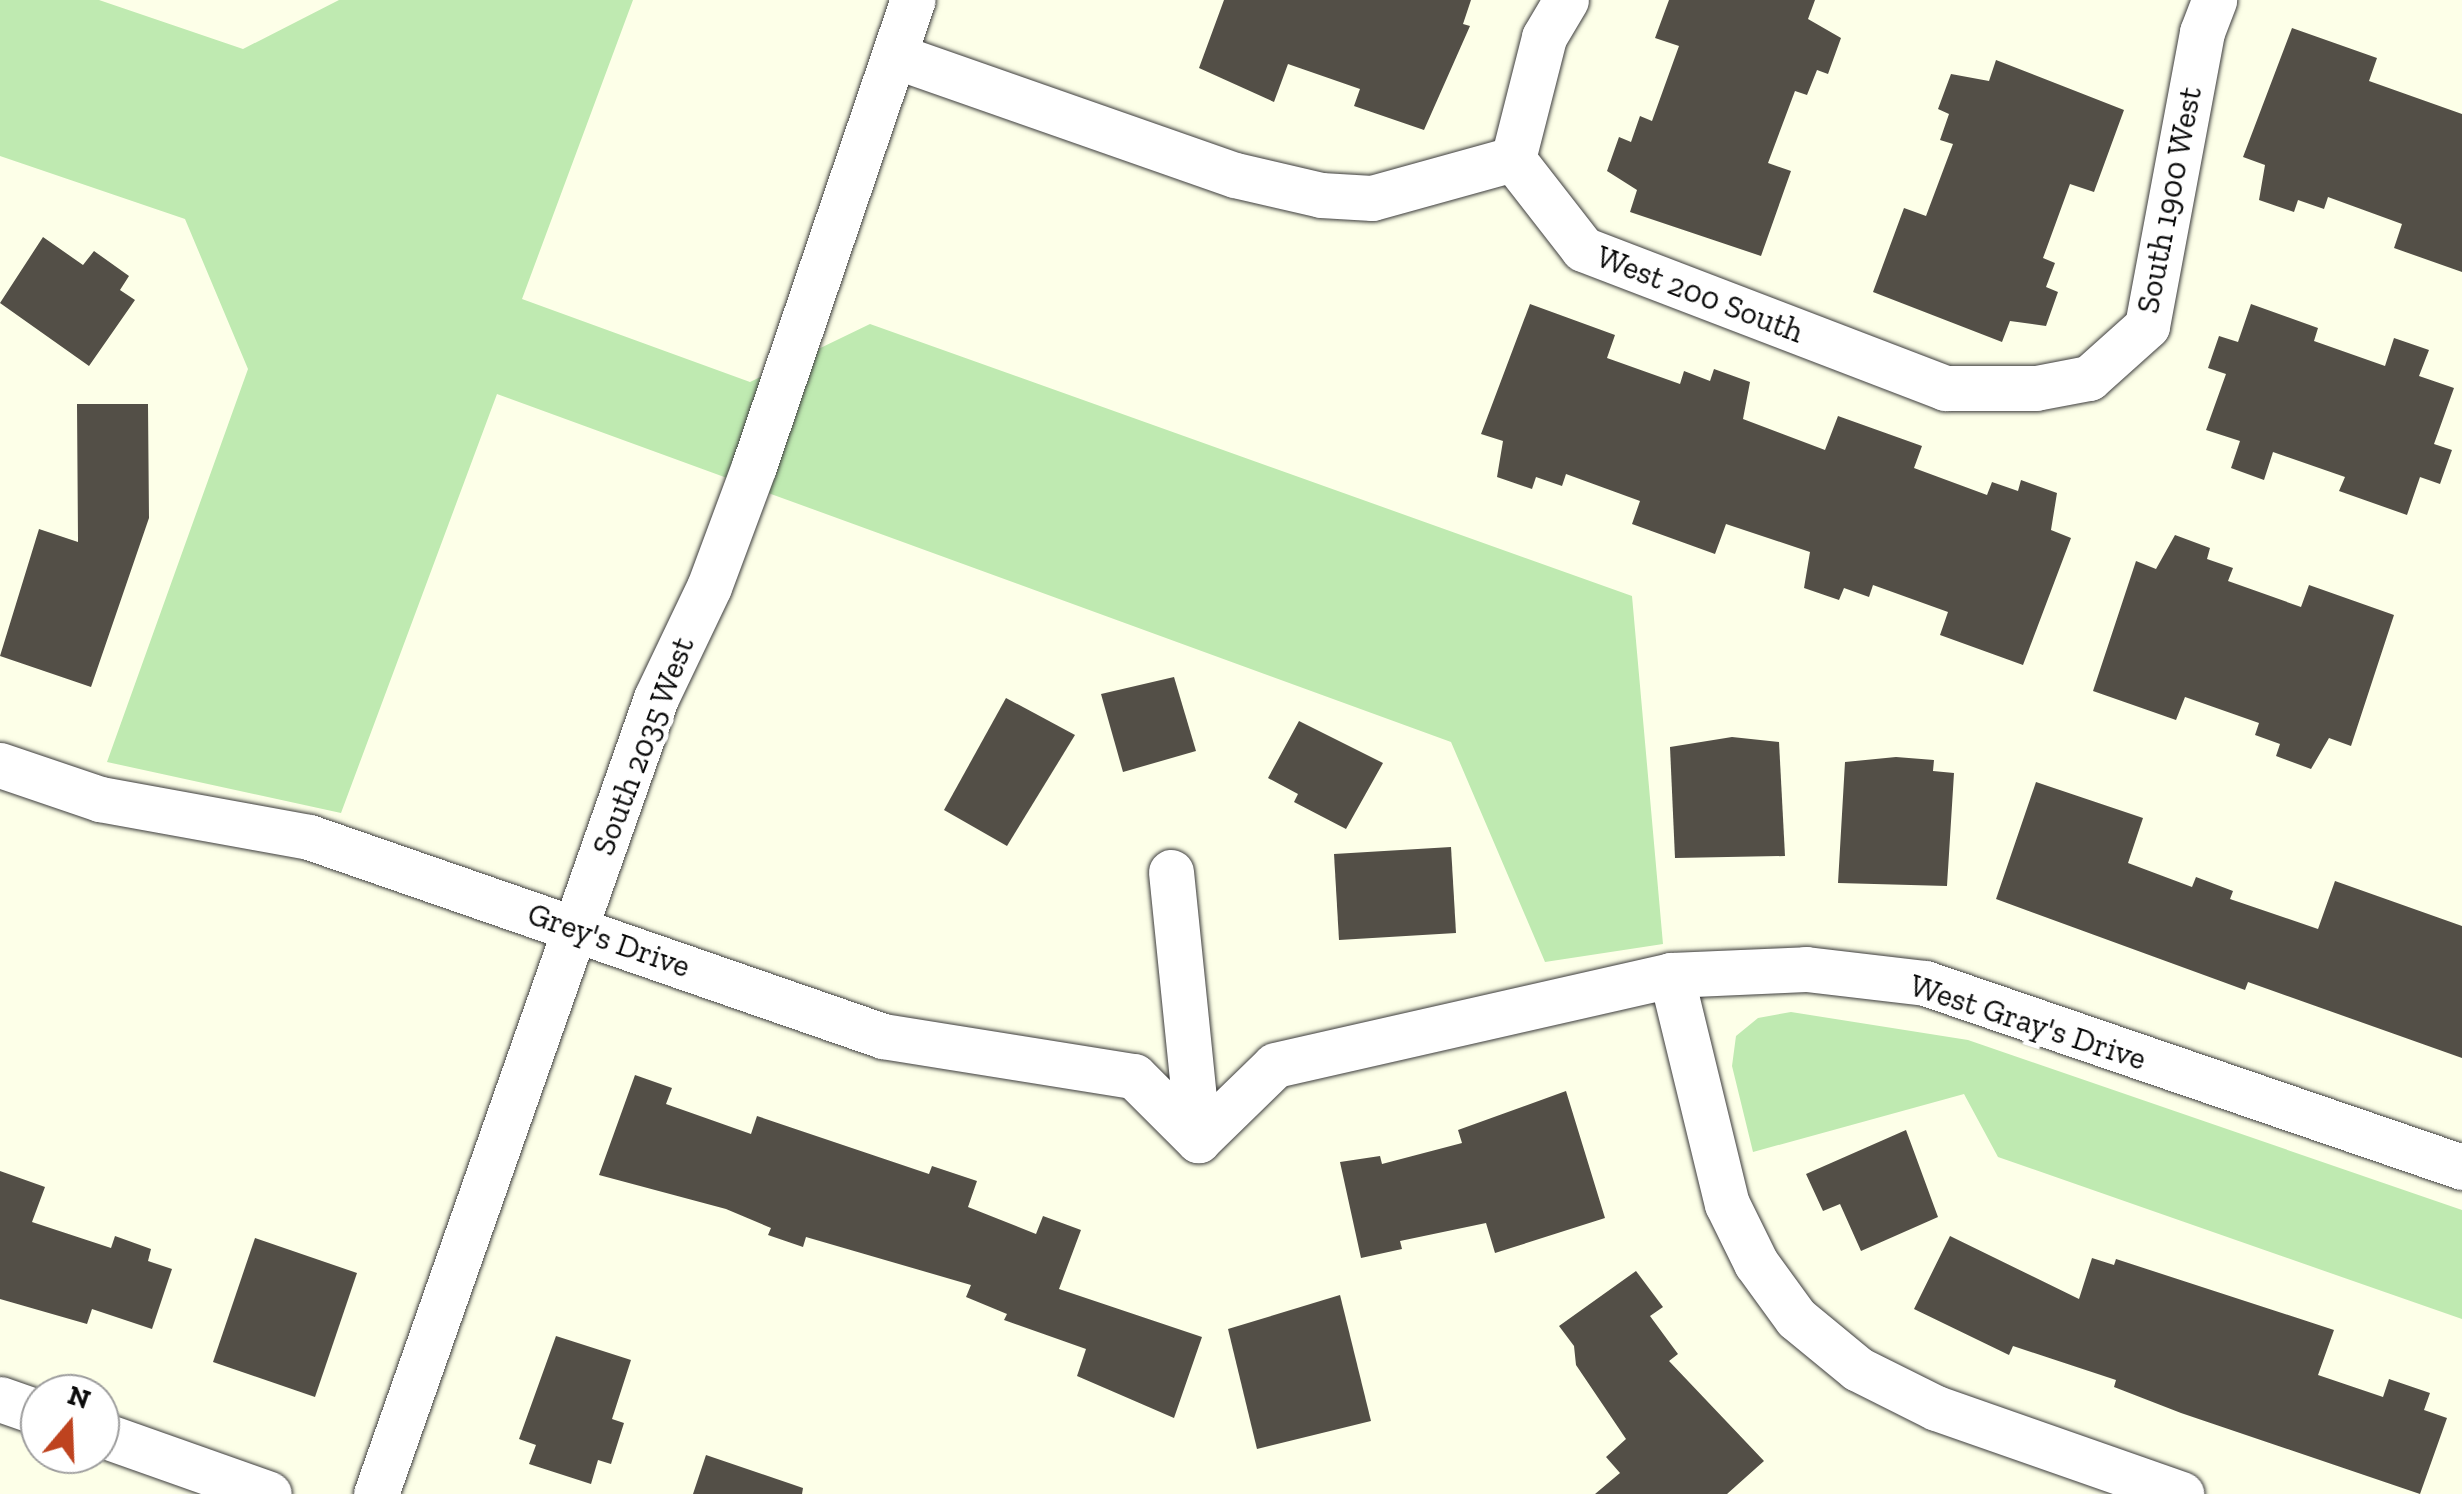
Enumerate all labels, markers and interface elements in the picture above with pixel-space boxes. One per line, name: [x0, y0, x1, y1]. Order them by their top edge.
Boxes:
street label: South 1900 West: [2128, 83, 2210, 317]
street label: West 200 South: [1591, 237, 1809, 351]
street label: South 2035 West: [583, 631, 703, 861]
street label: Grey's Drive: [523, 894, 695, 986]
street label: West Gray's Drive: [1905, 966, 2151, 1078]
north arrow: [20, 1374, 120, 1474]
text: N: [64, 1378, 95, 1416]

